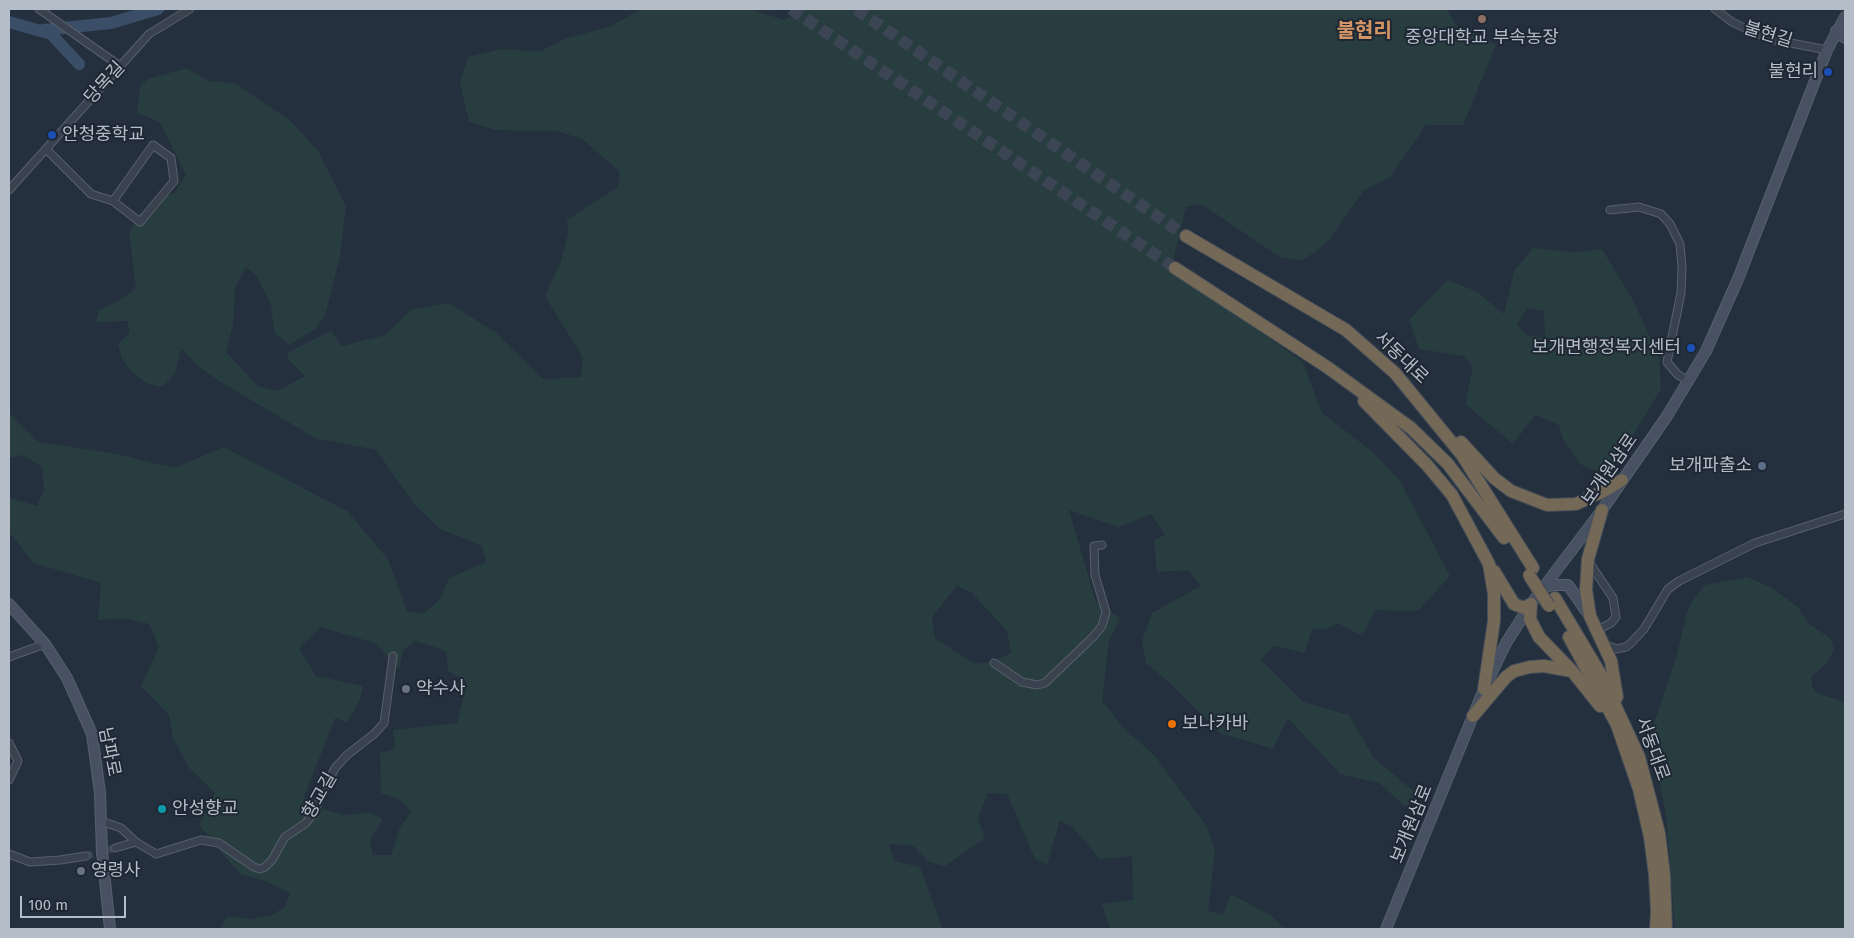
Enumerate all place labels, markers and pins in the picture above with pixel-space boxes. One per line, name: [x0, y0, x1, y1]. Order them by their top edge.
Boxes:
marker: 중앙대학교 부속농장: [1476, 13, 1488, 25]
place label: 중앙대학교 부속농장: [1405, 27, 1559, 49]
place label: 불현리: [1768, 61, 1818, 83]
marker: 불현리: [1822, 66, 1834, 78]
place label: 안청중학교: [62, 124, 145, 146]
marker: 안청중학교: [46, 129, 58, 141]
place label: 보개면행정복지센터: [1532, 337, 1681, 359]
marker: 보개면행정복지센터: [1685, 342, 1697, 354]
place label: 보개파출소: [1669, 455, 1752, 477]
marker: 보개파출소: [1756, 460, 1768, 472]
place label: 약수사: [416, 678, 466, 700]
marker: 약수사: [400, 683, 412, 695]
place label: 보나카바: [1182, 713, 1248, 735]
marker: 보나카바: [1166, 718, 1178, 730]
place label: 안성향교: [172, 798, 238, 820]
marker: 안성향교: [156, 803, 168, 815]
place label: 영령사: [91, 860, 141, 882]
marker: 영령사: [75, 865, 87, 877]

